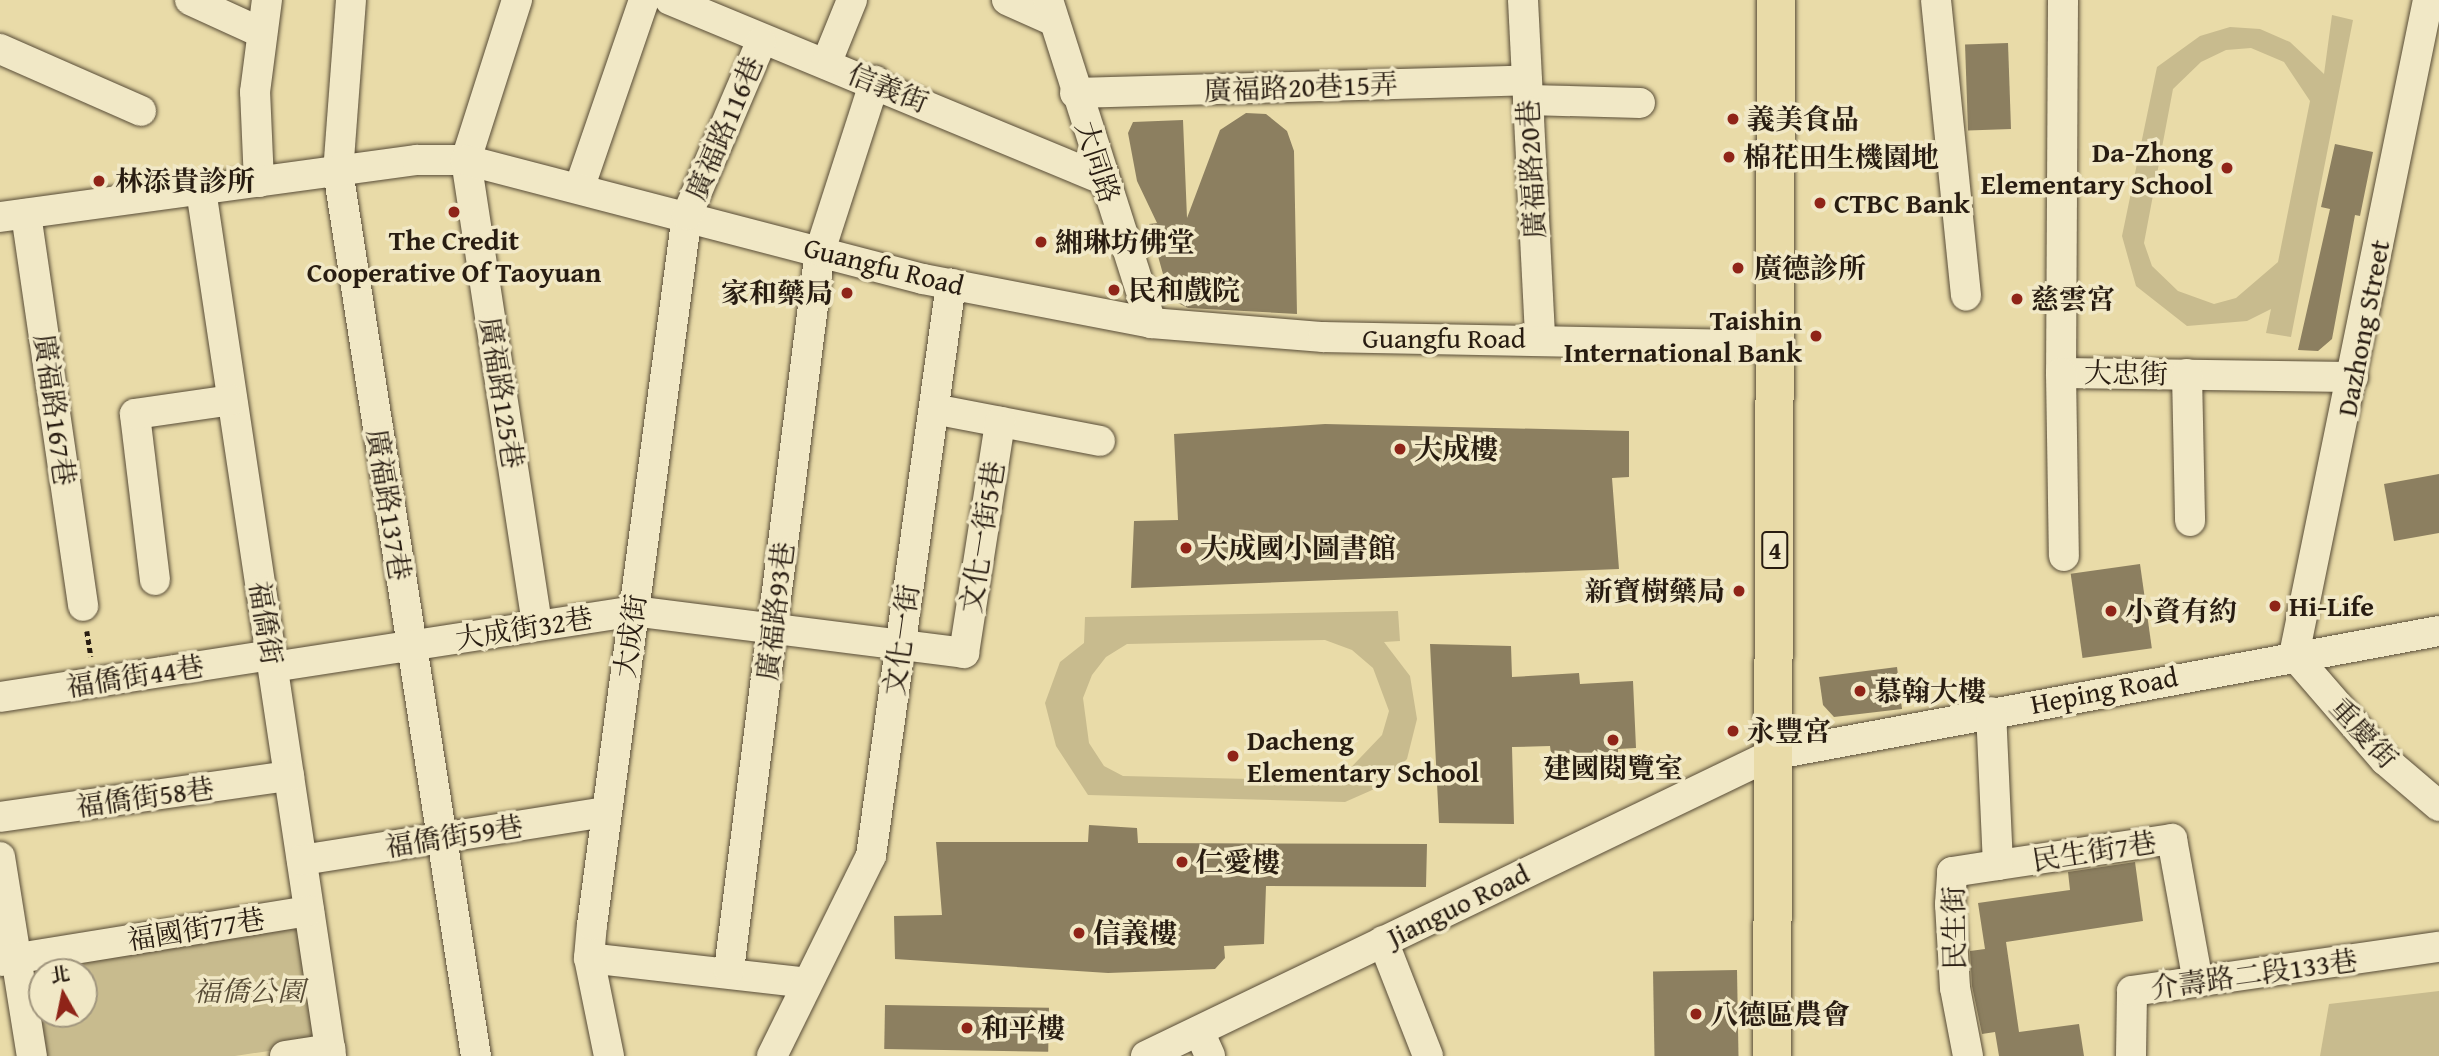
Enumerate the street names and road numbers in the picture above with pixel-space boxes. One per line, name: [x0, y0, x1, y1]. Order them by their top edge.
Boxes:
street label: 廣福路116巷: [679, 51, 769, 205]
street label: 信義街: [843, 57, 933, 119]
street label: 廣福路20巷15弄: [1204, 67, 1398, 107]
street label: 廣福路20巷: [1511, 99, 1551, 239]
street label: 大同路: [1069, 117, 1127, 207]
street label: Guangfu Road: [801, 230, 967, 302]
street label: Dazhong Street: [2329, 237, 2397, 419]
street label: 廣福路125巷: [473, 315, 531, 471]
street label: Guangfu Road: [1362, 321, 1526, 355]
street label: 廣福路167巷: [28, 332, 82, 488]
street label: 大忠街: [2084, 355, 2168, 391]
street label: 廣福路137巷: [360, 427, 418, 583]
street label: 文化一街5巷: [953, 459, 1011, 615]
road number: 4: [1761, 528, 1789, 572]
street label: 廣福路93巷: [750, 540, 800, 682]
street label: 福僑街: [243, 579, 289, 667]
street label: 文化一街: [877, 582, 925, 698]
street label: 大成街: [608, 592, 652, 680]
street label: 大成街32巷: [453, 601, 595, 655]
street label: 福僑街44巷: [64, 649, 206, 703]
street label: Heping Road: [2028, 659, 2180, 721]
street label: 重慶街: [2323, 691, 2405, 775]
street label: 福僑街58巷: [74, 771, 216, 823]
street label: 福僑街59巷: [383, 809, 525, 863]
street label: 民生街7巷: [2029, 825, 2159, 877]
street label: Jianguo Road: [1382, 856, 1534, 954]
street label: 民生街: [1936, 886, 1972, 970]
street label: 福國街77巷: [125, 902, 267, 956]
street label: 介壽路二段133巷: [2148, 943, 2360, 1005]

